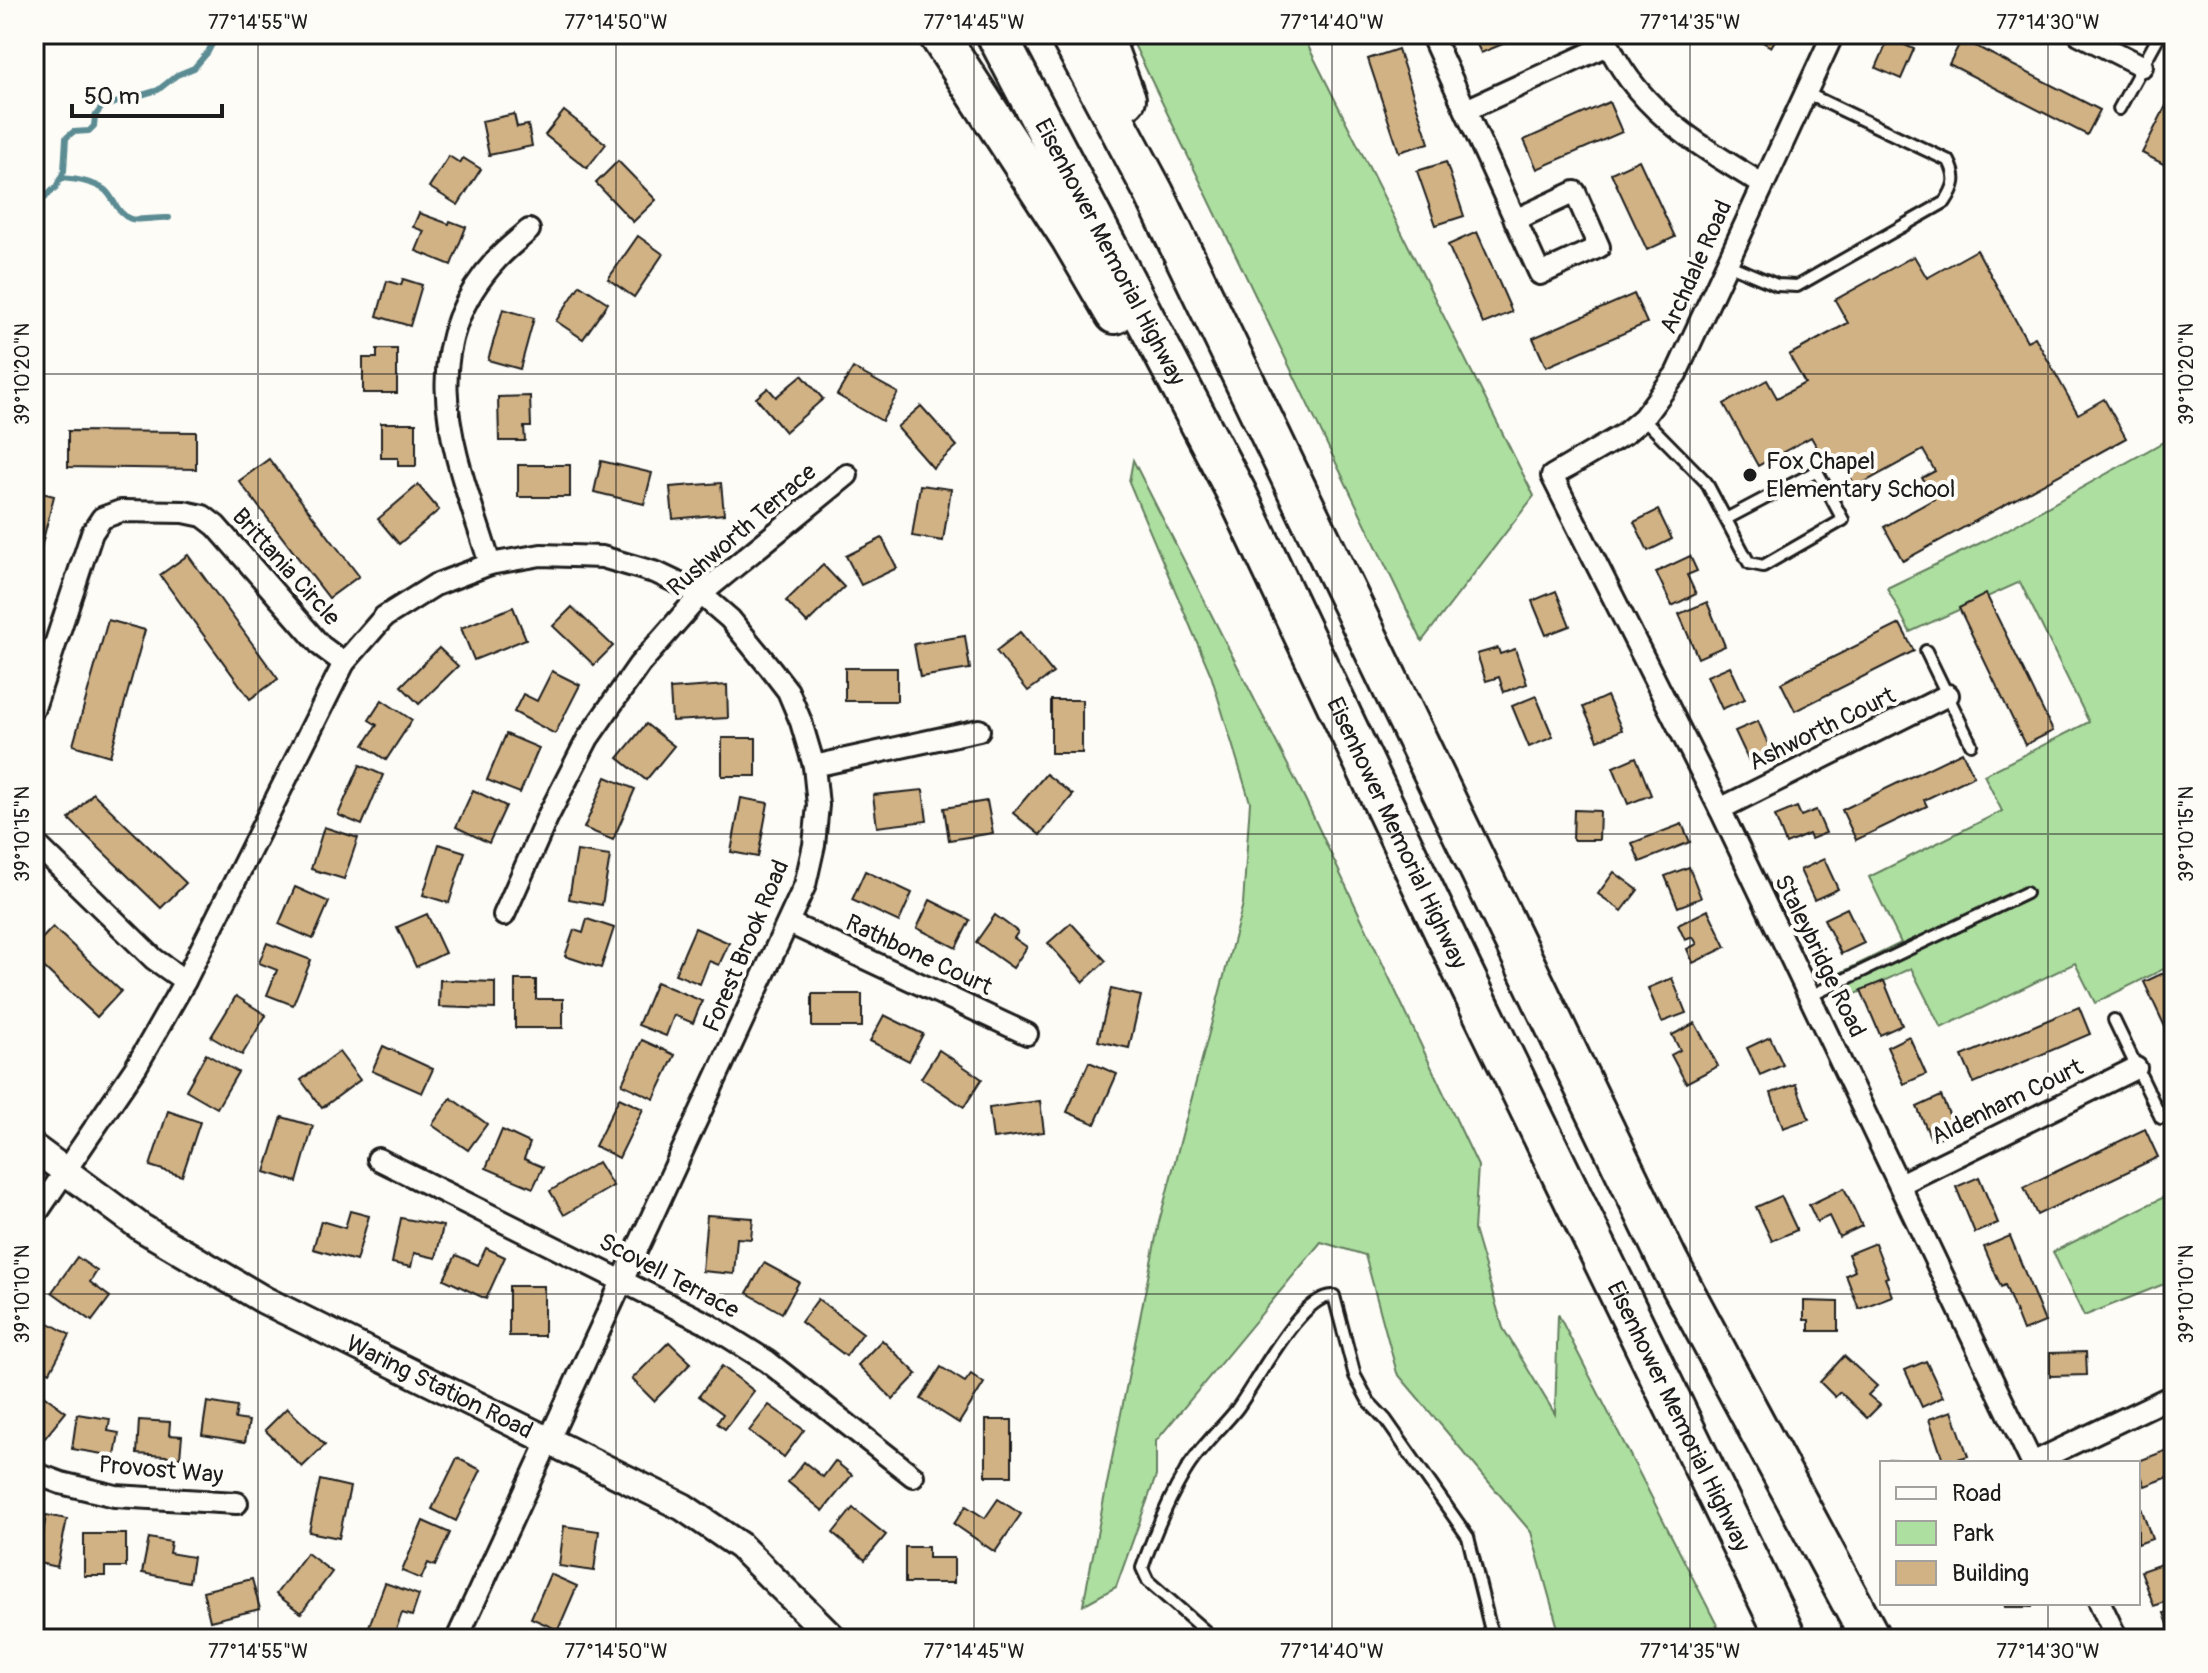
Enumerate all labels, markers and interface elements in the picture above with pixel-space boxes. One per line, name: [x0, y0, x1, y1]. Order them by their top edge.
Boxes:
text: 77°14'55"W: [208, 10, 308, 35]
text: 77°14'50"W: [565, 10, 668, 35]
text: 77°14'45"W: [924, 10, 1024, 35]
text: 77°14'40"W: [1280, 10, 1384, 35]
text: 77°14'35"W: [1640, 10, 1740, 35]
text: 77°14'30"W: [1996, 10, 2100, 35]
scale bar: [72, 68, 222, 118]
text: 50 m: [84, 82, 140, 111]
street label: Eisenhower Memorial Highway: [1028, 114, 1192, 390]
street label: Archdale Road: [1654, 196, 1738, 338]
text: 39°10'20"N: [10, 323, 35, 425]
text: 39°10'20"N: [2174, 323, 2199, 425]
place label: Fox Chapel Elementary School: [1766, 447, 1956, 504]
street label: Rushworth Terrace: [662, 457, 822, 603]
marker: Fox Chapel Elementary School: [1741, 466, 1759, 484]
street label: Brittania Circle: [226, 502, 346, 632]
street label: Ashworth Court: [1744, 681, 1900, 777]
street label: Eisenhower Memorial Highway: [1321, 692, 1474, 973]
text: 39°10'15"N: [10, 786, 35, 882]
text: 39°10'15"N: [2174, 786, 2199, 882]
street label: Forest Brook Road: [697, 856, 795, 1036]
street label: Staleybridge Road: [1768, 870, 1872, 1042]
street label: Rathbone Court: [841, 908, 997, 1002]
street label: Aldenham Court: [1926, 1053, 2088, 1151]
street label: Scovell Terrace: [594, 1227, 744, 1325]
text: 39°10'10"N: [10, 1245, 35, 1343]
text: 39°10'10"N: [2174, 1245, 2199, 1343]
street label: Eisenhower Memorial Highway: [1601, 1276, 1757, 1556]
street label: Waring Station Road: [342, 1328, 538, 1445]
street label: Provost Way: [97, 1450, 225, 1490]
legend: [1880, 1461, 2140, 1605]
text: Road: [1952, 1479, 2002, 1508]
text: Park: [1952, 1519, 1994, 1548]
text: Building: [1952, 1559, 2029, 1588]
text: 77°14'55"W: [208, 1639, 308, 1664]
text: 77°14'50"W: [565, 1639, 668, 1664]
text: 77°14'45"W: [924, 1639, 1024, 1664]
text: 77°14'40"W: [1280, 1639, 1384, 1664]
text: 77°14'35"W: [1640, 1639, 1740, 1664]
text: 77°14'30"W: [1996, 1639, 2100, 1664]

